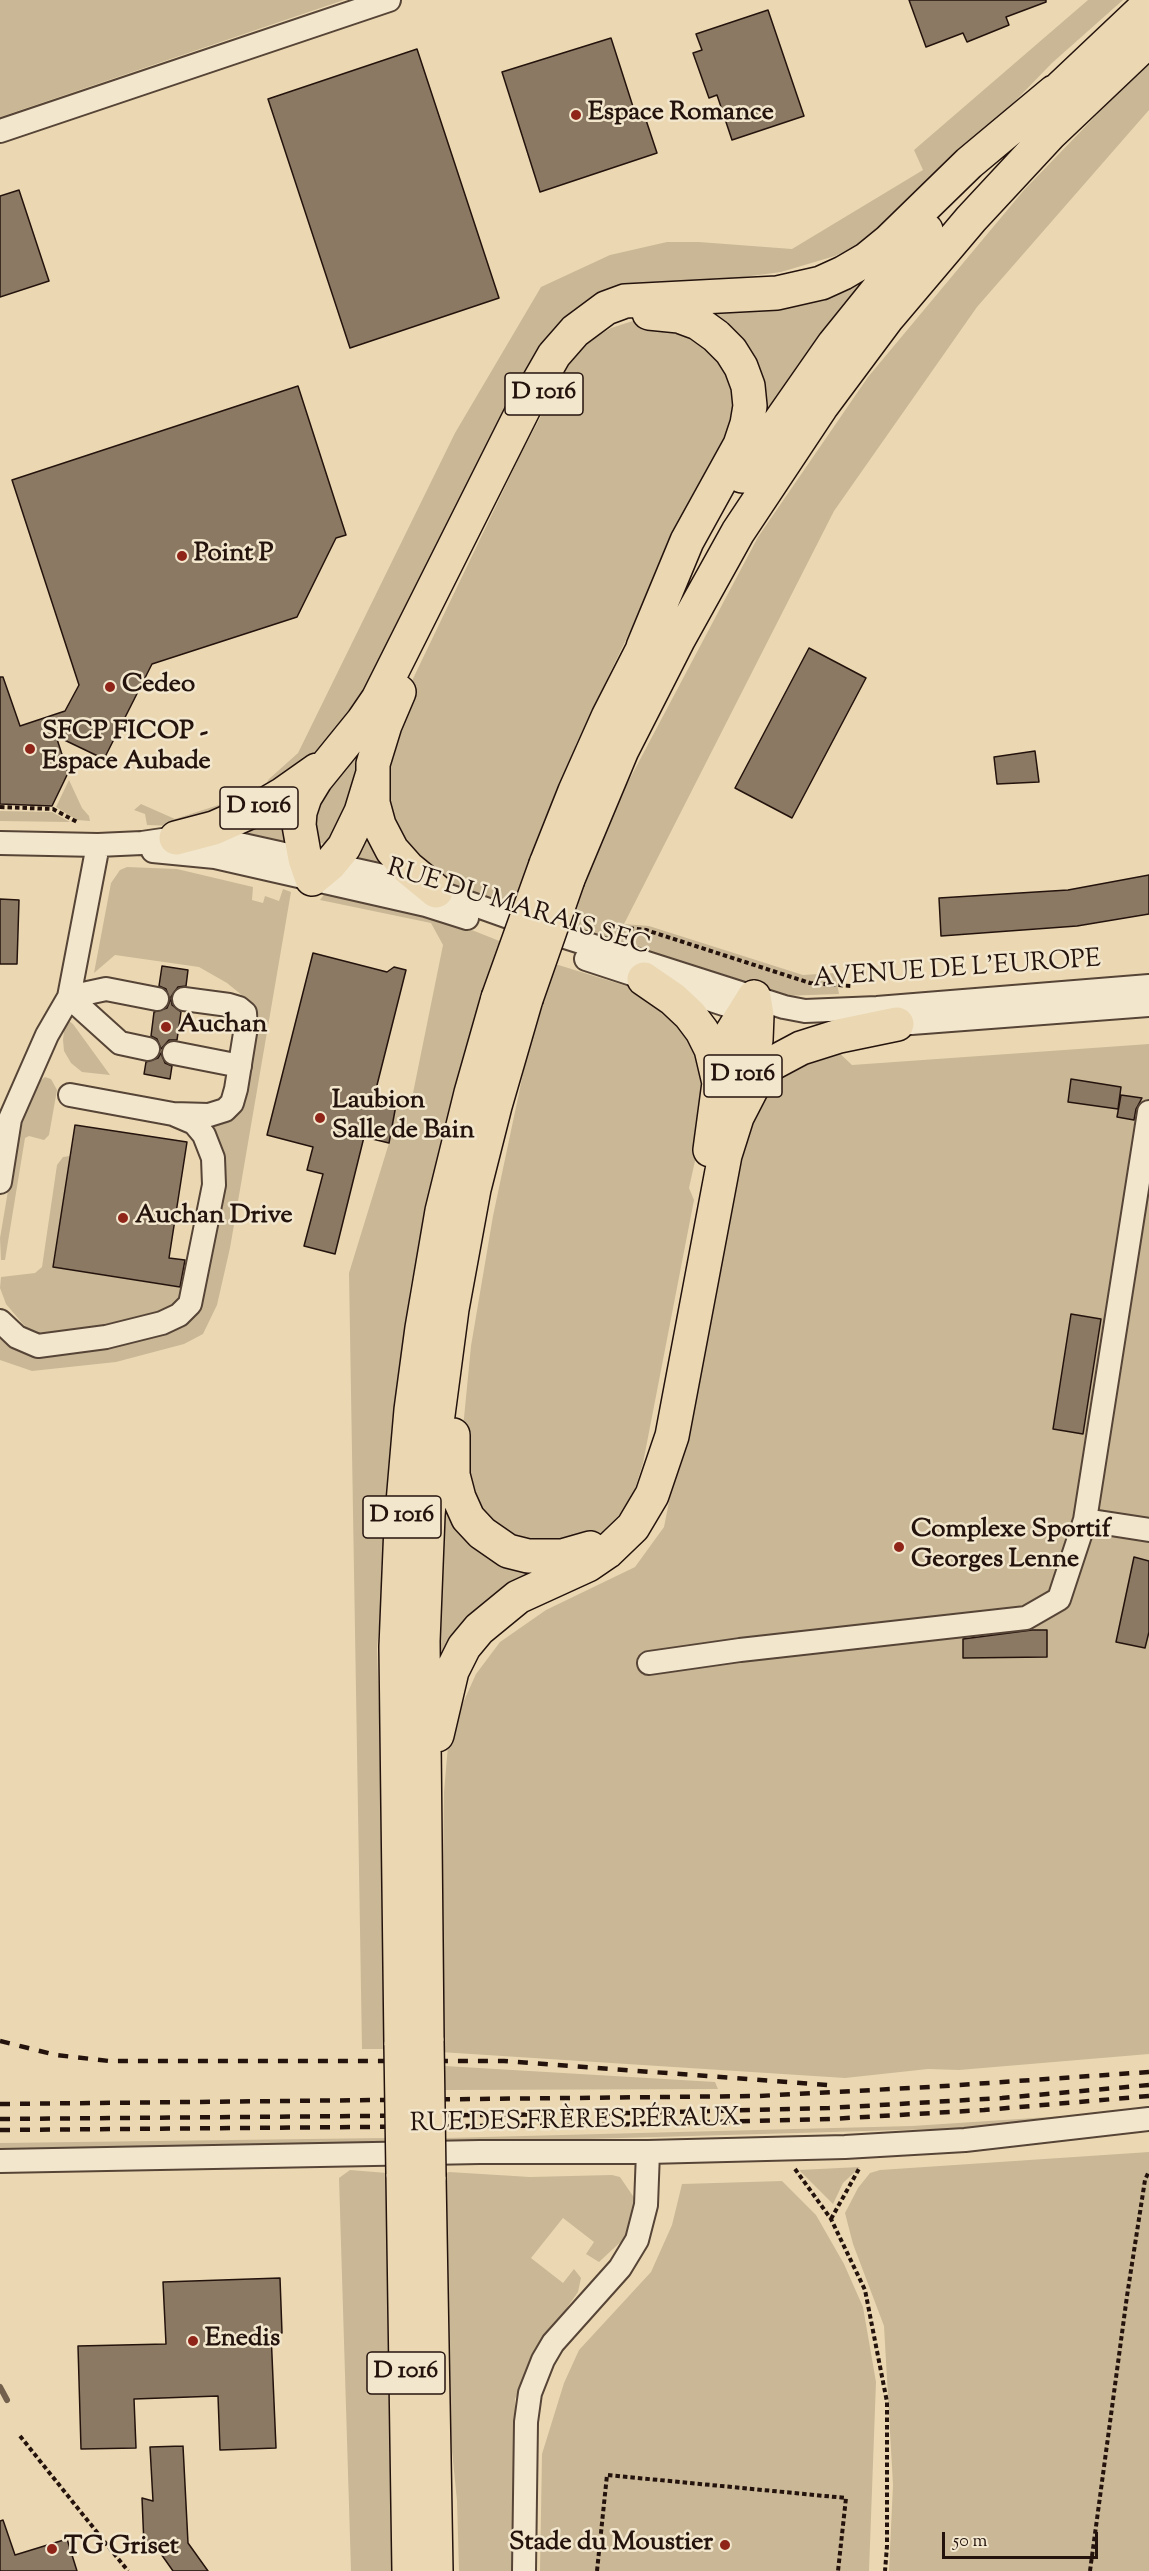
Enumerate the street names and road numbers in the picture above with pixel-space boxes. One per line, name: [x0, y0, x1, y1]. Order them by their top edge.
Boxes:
road number: D 1016: [505, 373, 583, 415]
road number: D 1016: [220, 787, 298, 829]
street label: RUE DU MARAIS SEC: [383, 854, 653, 964]
street label: AVENUE DE L'EUROPE: [812, 945, 1102, 997]
road number: D 1016: [704, 1055, 782, 1097]
road number: D 1016: [363, 1496, 441, 1538]
street label: RUE DES FRÈRES PÉRAUX: [410, 2105, 740, 2141]
road number: D 1016: [367, 2352, 445, 2394]

